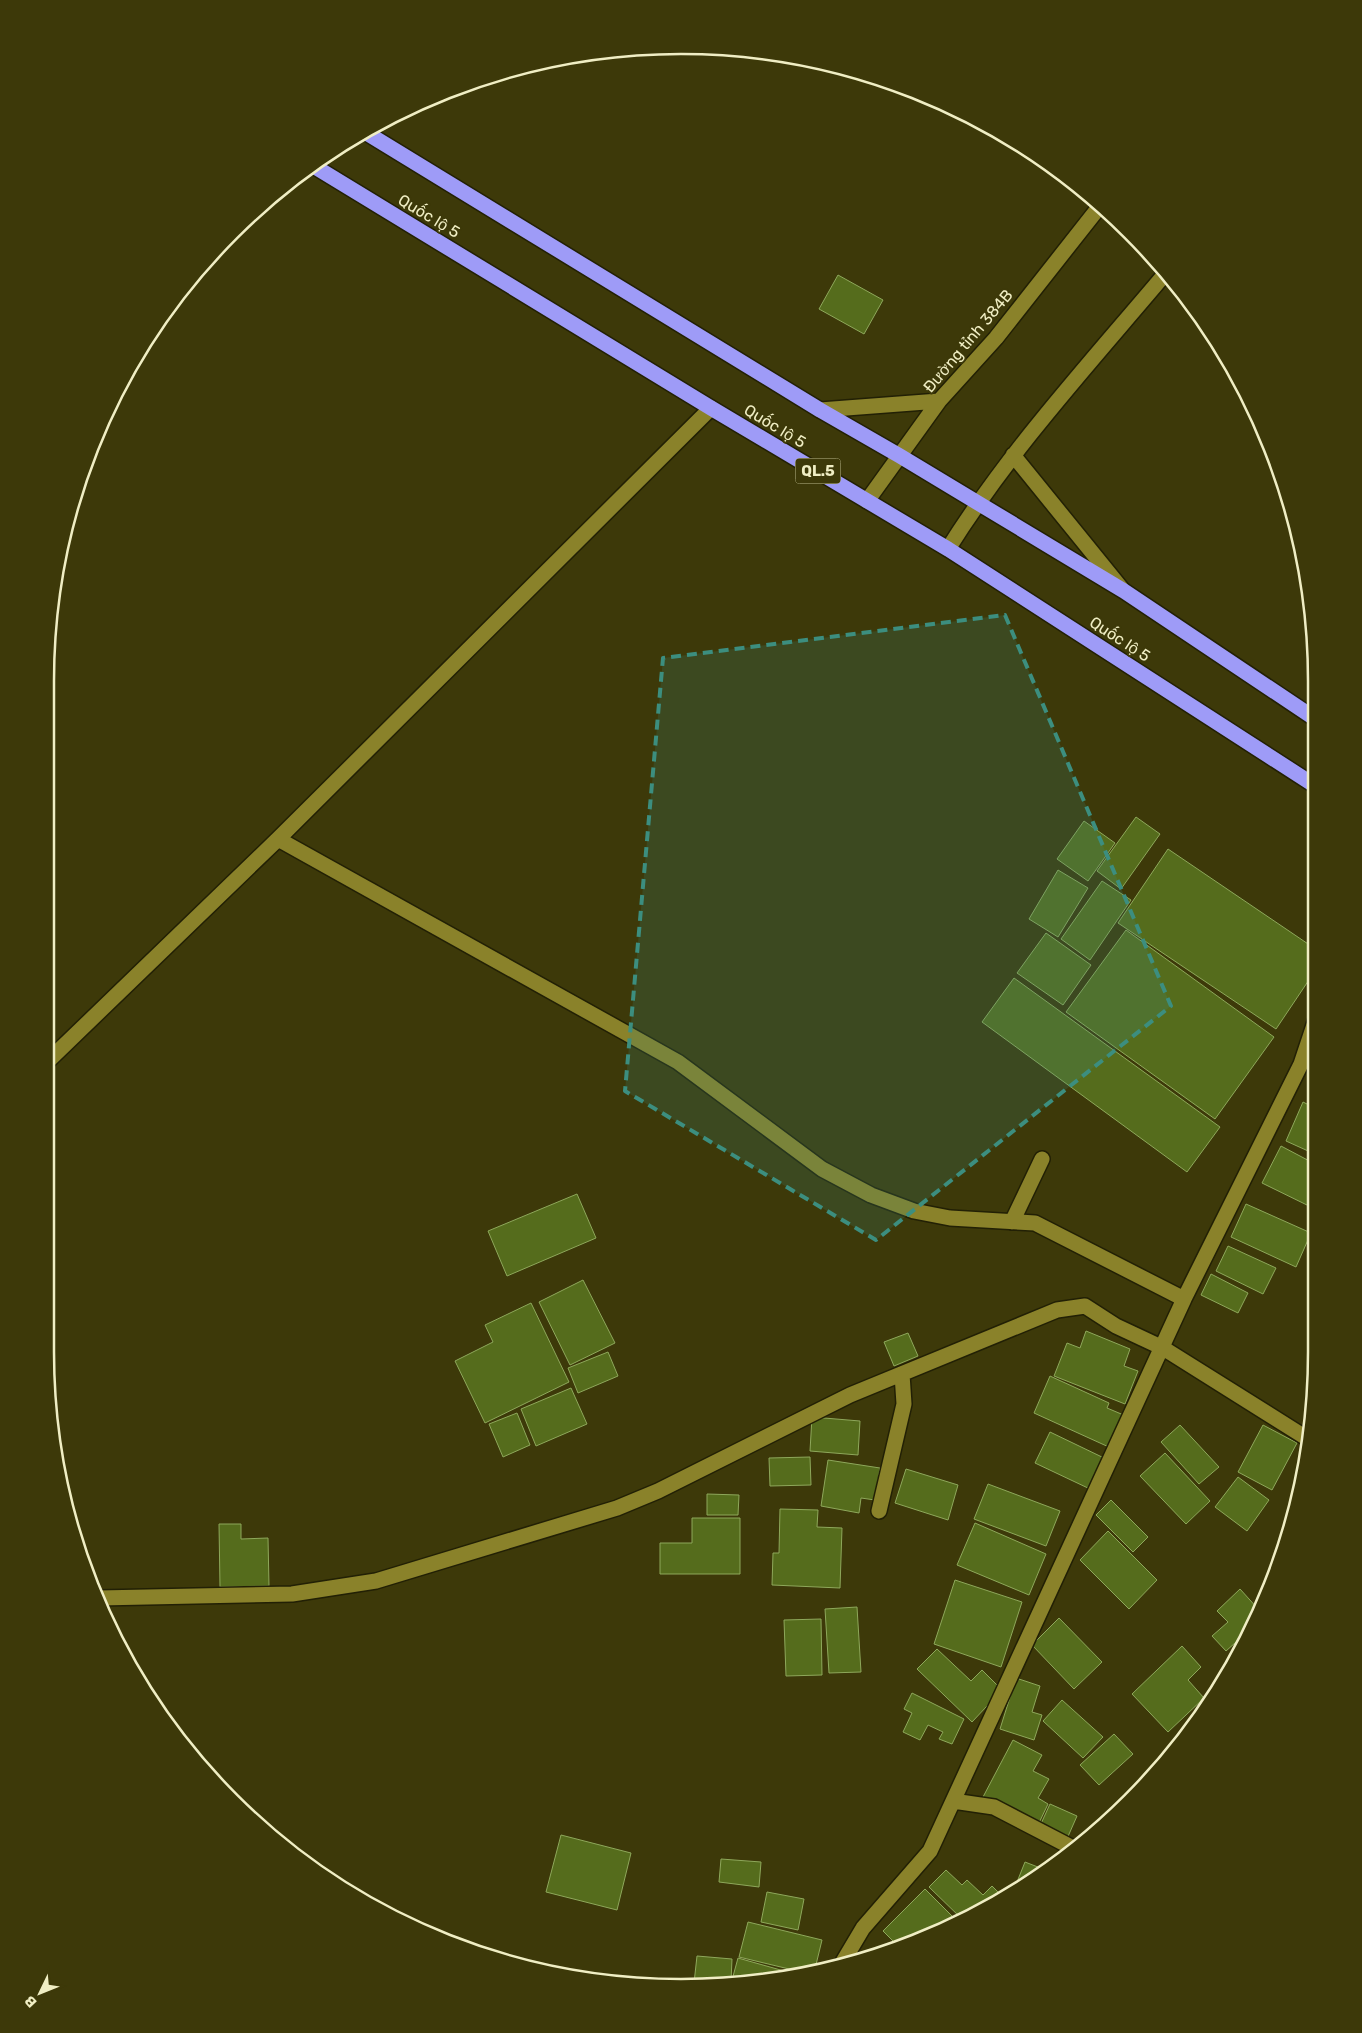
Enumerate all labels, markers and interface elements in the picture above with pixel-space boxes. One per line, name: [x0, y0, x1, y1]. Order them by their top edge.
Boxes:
street label: Quốc lộ 5: [395, 189, 464, 242]
street label: Đường tỉnh 384B: [919, 286, 1017, 396]
street label: Quốc lộ 5: [741, 399, 810, 452]
road number: QL.5: [796, 458, 840, 484]
street label: Quốc lộ 5: [1086, 611, 1155, 666]
north arrow: [15, 1968, 65, 2018]
text: B: [21, 1992, 40, 2011]

